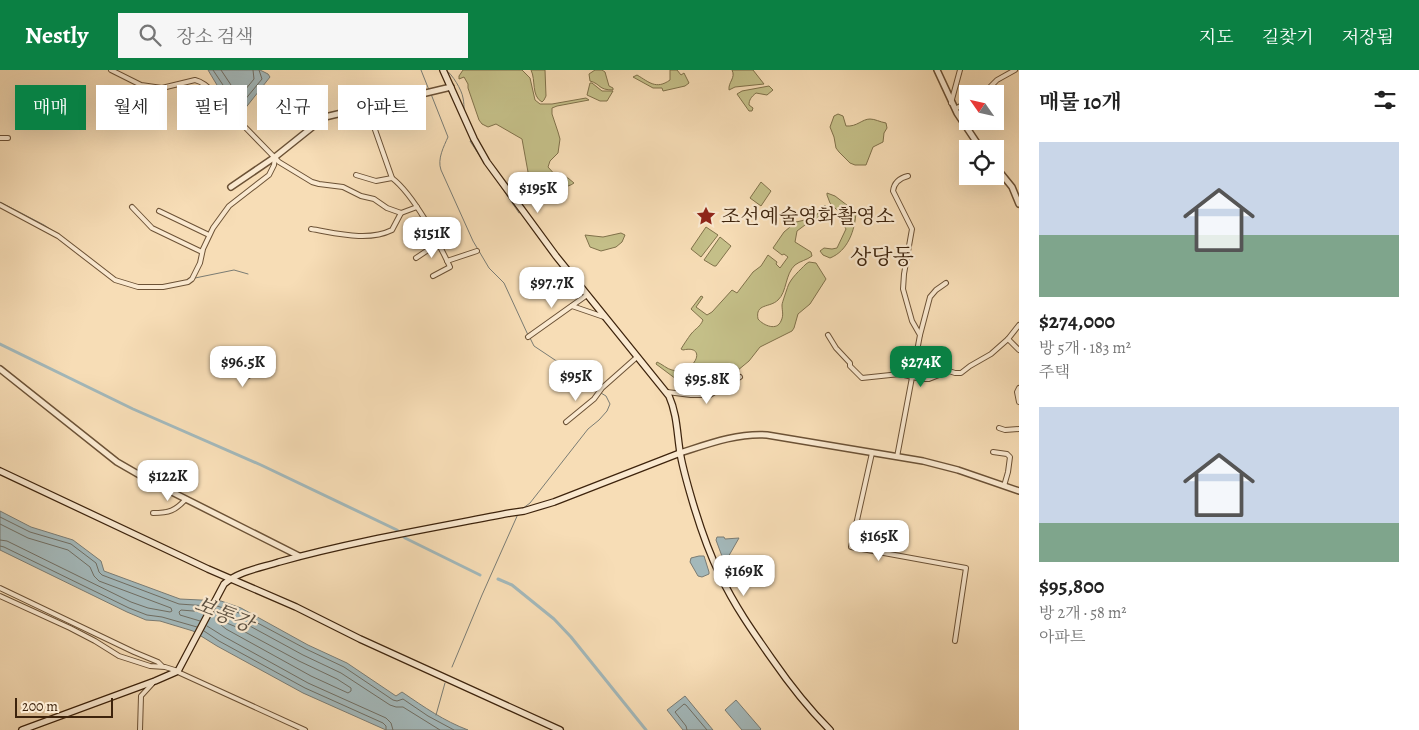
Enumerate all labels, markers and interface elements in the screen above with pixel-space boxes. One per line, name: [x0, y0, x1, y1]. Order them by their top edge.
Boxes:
search box: [118, 13, 468, 58]
text: Nestly: [25, 19, 88, 51]
icon: search: [136, 21, 164, 49]
text: 장소 검색: [176, 24, 253, 50]
text: 지도: [1199, 25, 1234, 49]
text: 길찾기: [1262, 25, 1314, 49]
text: 저장됨: [1342, 25, 1394, 49]
chip: 매매: [15, 85, 86, 130]
chip: 월세: [96, 85, 167, 130]
chip: 필터: [177, 85, 247, 130]
chip: 신규: [257, 85, 328, 130]
chip: 아파트: [338, 85, 426, 130]
north arrow: [959, 85, 1004, 130]
map controls: [959, 85, 1004, 185]
icon: filters: [1371, 86, 1399, 114]
text: 매물 10개: [1039, 88, 1122, 116]
button: locate: [959, 140, 1004, 185]
pin: $195K: [503, 172, 573, 214]
icon: home: [1174, 175, 1264, 265]
text: $195K: [519, 177, 557, 199]
place label: 조선예술영화촬영소: [721, 203, 895, 230]
place icon: 조선예술영화촬영소: [695, 205, 717, 227]
pin: $151K: [397, 216, 467, 259]
text: $151K: [414, 222, 450, 244]
district label: 상당동: [850, 242, 914, 272]
pin: $97.7K: [511, 266, 593, 309]
text: $97.7K: [530, 272, 574, 294]
text: $274,000: [1039, 307, 1115, 335]
text: 방 5개 · 183 m²: [1039, 337, 1131, 359]
pin: $96.5K: [202, 346, 284, 388]
pin: $274K: [886, 346, 956, 388]
text: $96.5K: [221, 351, 265, 373]
text: $274K: [901, 351, 941, 373]
pin: $95K: [546, 360, 606, 402]
text: 주택: [1039, 361, 1070, 383]
pin: $95.8K: [666, 362, 748, 405]
text: $95K: [560, 365, 592, 387]
text: $95.8K: [685, 368, 729, 390]
icon: home: [1174, 440, 1264, 530]
pin: $122K: [133, 460, 203, 502]
text: $122K: [148, 465, 188, 487]
pin: $165K: [844, 520, 914, 562]
text: $165K: [860, 525, 898, 547]
pin: $169K: [709, 554, 779, 597]
text: $169K: [725, 560, 763, 582]
text: $95,800: [1039, 572, 1104, 600]
water label: 보통강: [191, 590, 260, 639]
text: 방 2개 · 58 m²: [1039, 602, 1127, 624]
text: 아파트: [1039, 626, 1085, 648]
scale bar: [15, 695, 112, 718]
text: 200 m: [22, 697, 58, 716]

